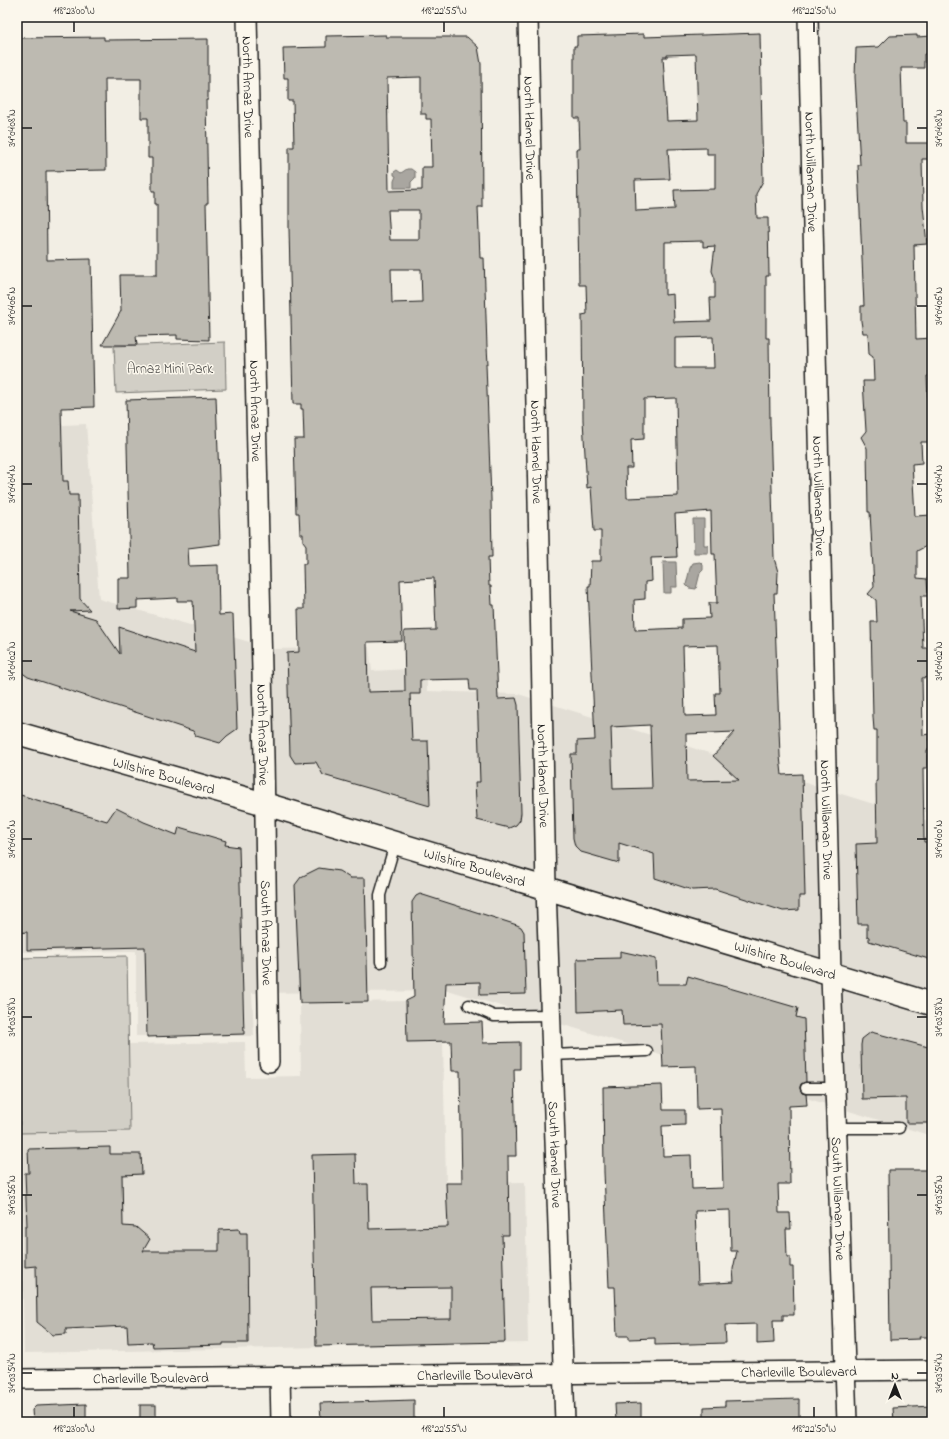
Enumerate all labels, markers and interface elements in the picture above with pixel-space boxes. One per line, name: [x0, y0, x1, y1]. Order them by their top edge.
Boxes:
text: 118°23'00"W: [53, 4, 95, 19]
text: 118°22'55"W: [421, 4, 467, 19]
text: 118°22'50"W: [792, 4, 836, 19]
street label: North Arnaz Drive: [235, 36, 259, 139]
street label: North Hamel Drive: [517, 76, 540, 181]
text: 34°04'08"N: [5, 109, 20, 147]
text: 34°04'08"N: [932, 109, 947, 147]
street label: North Willaman Drive: [798, 112, 822, 233]
text: 34°04'06"N: [5, 287, 20, 325]
text: 34°04'06"N: [932, 287, 947, 325]
park label: Arnaz Mini Park: [127, 359, 214, 380]
street label: North Arnaz Drive: [243, 360, 266, 463]
street label: North Hamel Drive: [524, 400, 547, 505]
street label: North Willaman Drive: [806, 435, 830, 557]
text: 34°04'04"N: [5, 465, 20, 503]
text: 34°04'04"N: [932, 465, 947, 503]
text: 34°04'02"N: [5, 641, 20, 680]
text: 34°04'02"N: [932, 641, 947, 680]
street label: North Arnaz Drive: [250, 684, 273, 787]
street label: North Hamel Drive: [531, 724, 554, 829]
street label: Wilshire Boulevard: [110, 752, 217, 801]
street label: North Willaman Drive: [814, 759, 838, 881]
text: 34°04'00"N: [5, 820, 20, 858]
text: 34°04'00"N: [932, 820, 947, 858]
street label: Wilshire Boulevard: [421, 843, 528, 894]
street label: South Arnaz Drive: [254, 880, 277, 986]
street label: Wilshire Boulevard: [731, 936, 838, 987]
text: 34°03'58"N: [5, 997, 20, 1037]
text: 34°03'58"N: [932, 997, 947, 1037]
street label: South Hamel Drive: [542, 1101, 566, 1209]
street label: South Willaman Drive: [825, 1136, 850, 1261]
text: 34°03'56"N: [5, 1175, 20, 1215]
text: 34°03'56"N: [932, 1175, 947, 1215]
text: 34°03'54"N: [5, 1353, 20, 1393]
text: 34°03'54"N: [932, 1353, 947, 1393]
street label: Charleville Boulevard: [741, 1362, 857, 1384]
street label: Charleville Boulevard: [417, 1365, 533, 1387]
north arrow: [875, 1365, 915, 1405]
street label: Charleville Boulevard: [93, 1368, 209, 1390]
text: N: [891, 1368, 899, 1384]
text: 118°23'00"W: [53, 1422, 95, 1437]
text: 118°22'55"W: [421, 1422, 467, 1437]
text: 118°22'50"W: [792, 1422, 836, 1437]

